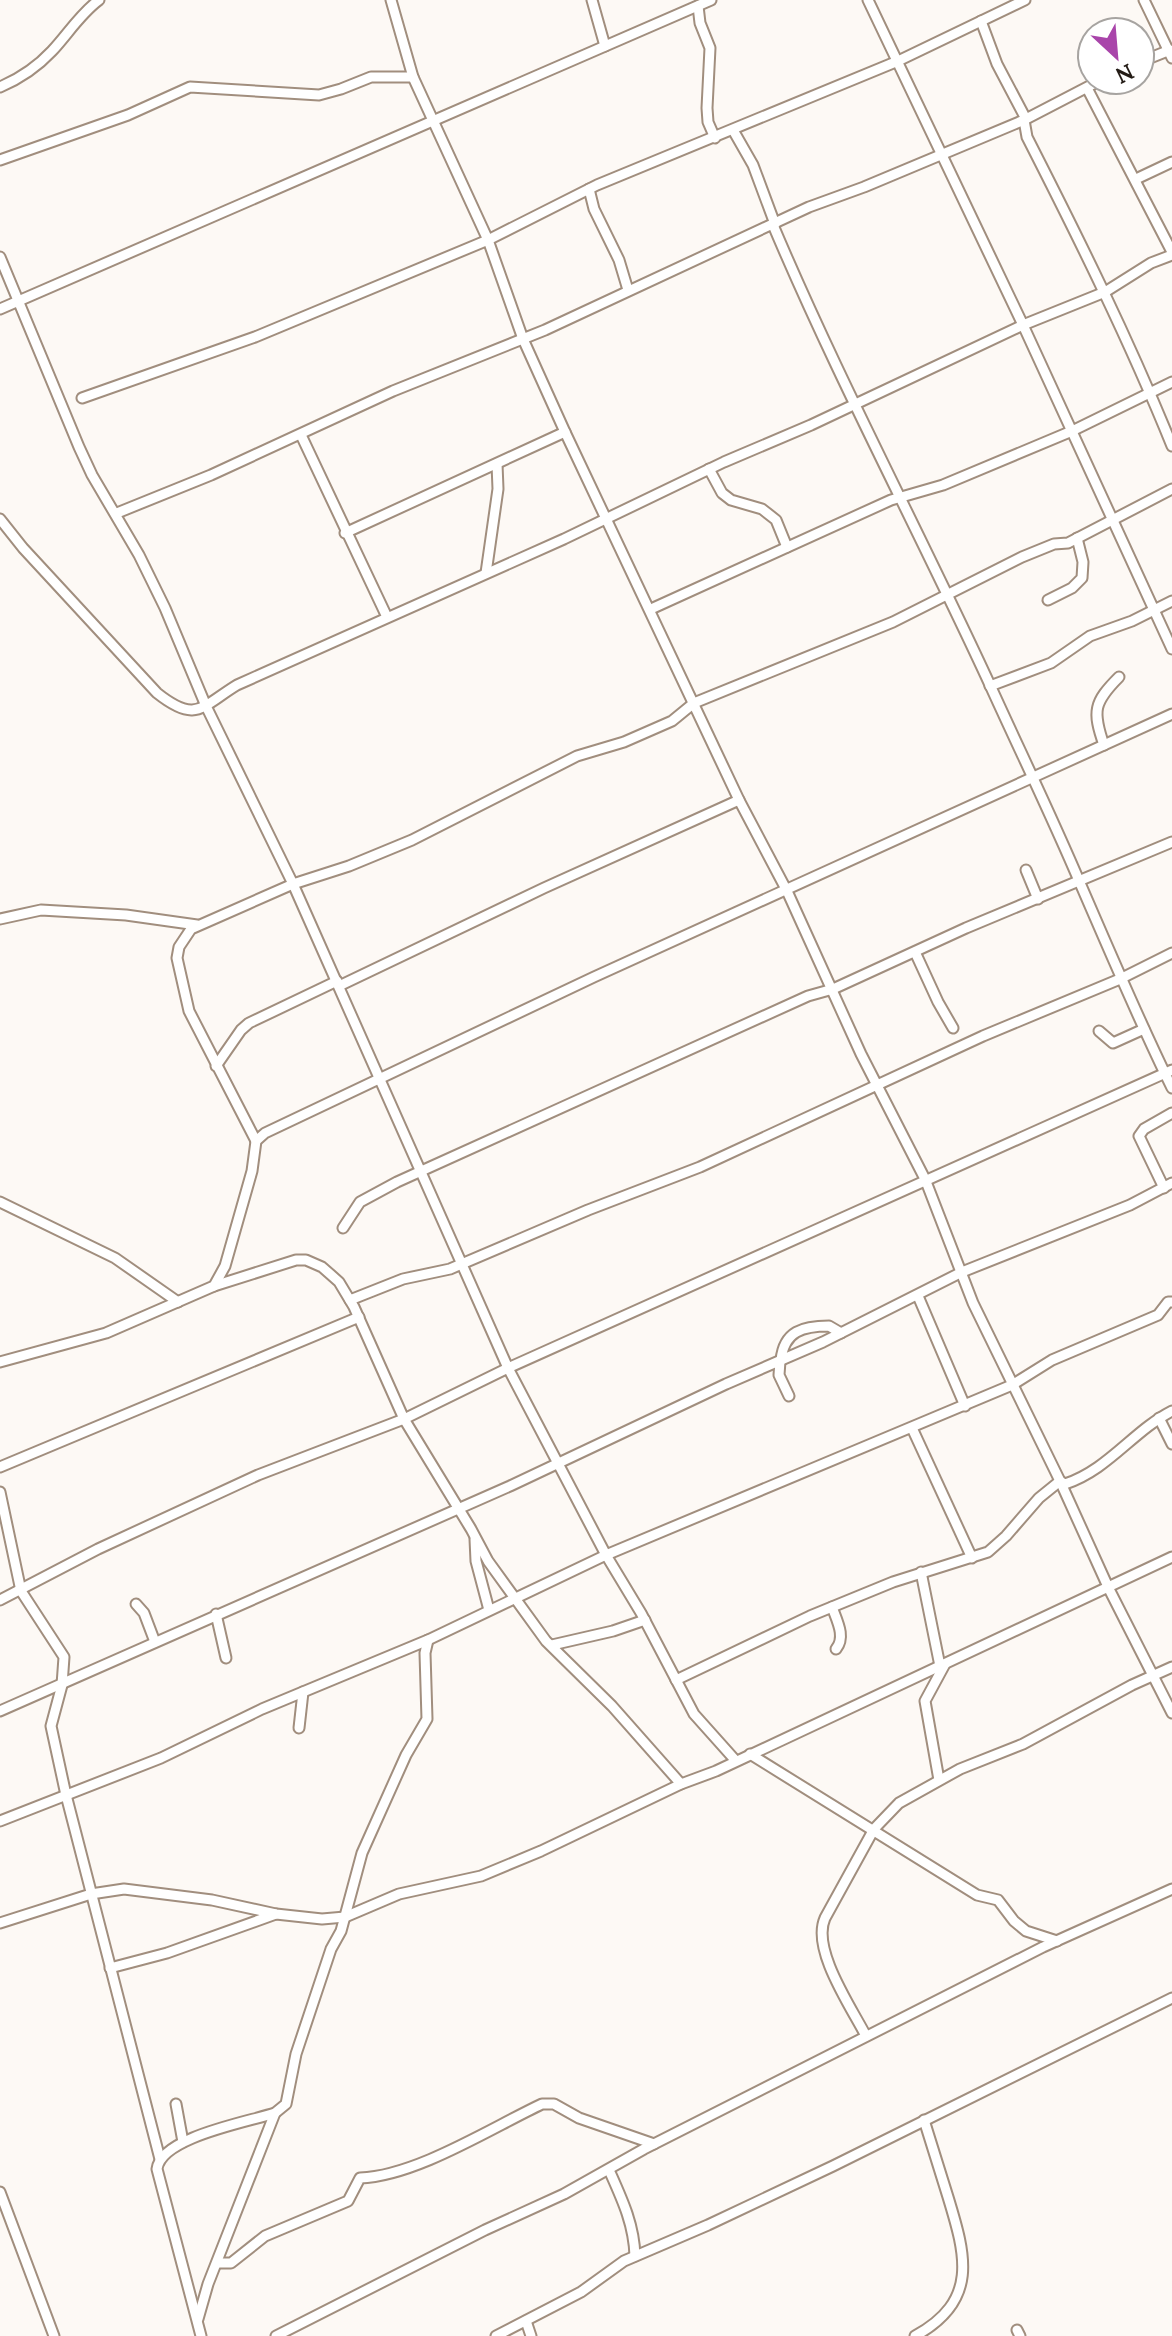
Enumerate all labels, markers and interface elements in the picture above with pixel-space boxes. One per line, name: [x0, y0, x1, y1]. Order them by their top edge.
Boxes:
north arrow: [1076, 16, 1156, 96]
text: N: [1111, 58, 1139, 90]

